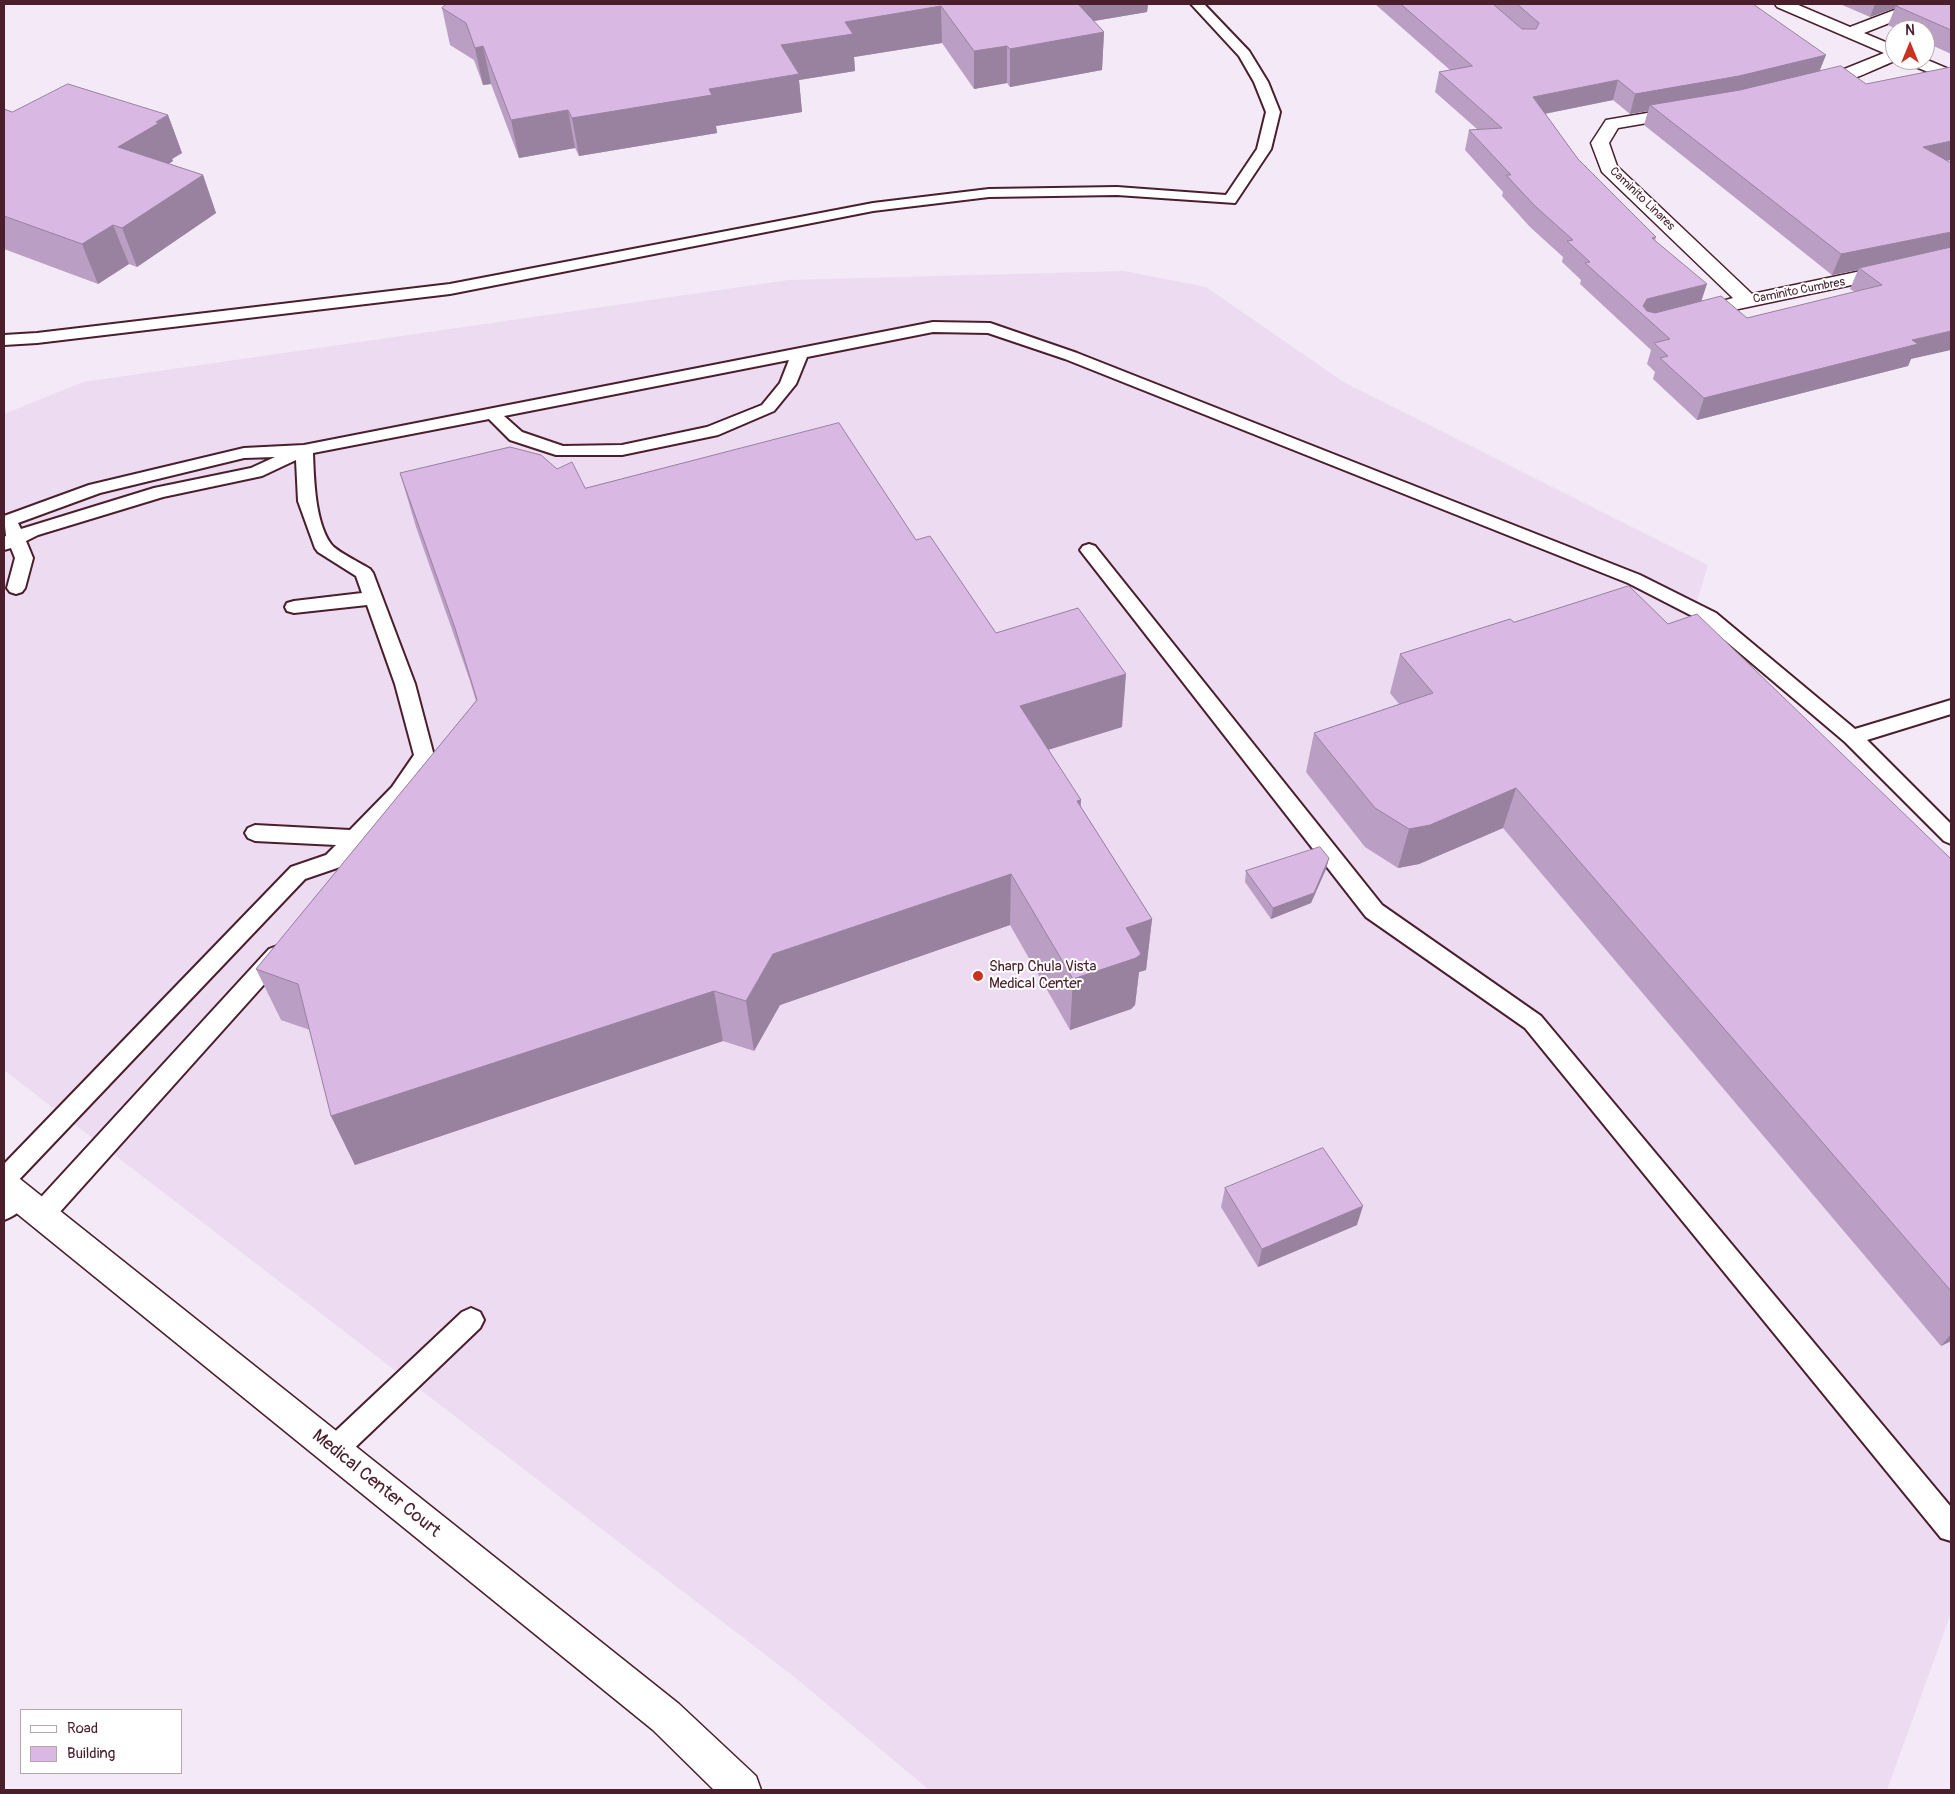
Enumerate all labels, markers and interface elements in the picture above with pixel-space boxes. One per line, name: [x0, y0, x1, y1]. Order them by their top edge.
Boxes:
north arrow: [1885, 20, 1935, 70]
text: N: [1905, 22, 1915, 39]
street label: Caminito Linares: [1606, 164, 1678, 234]
street label: Caminito Cumbres: [1752, 275, 1846, 307]
place label: Sharp Chula Vista Medical Center: [989, 958, 1096, 993]
marker: Sharp Chula Vista Medical Center: [971, 969, 985, 983]
street label: Medical Center Court: [307, 1426, 445, 1542]
legend: [20, 1709, 182, 1774]
text: Road: [67, 1719, 98, 1738]
text: Building: [67, 1744, 115, 1763]

